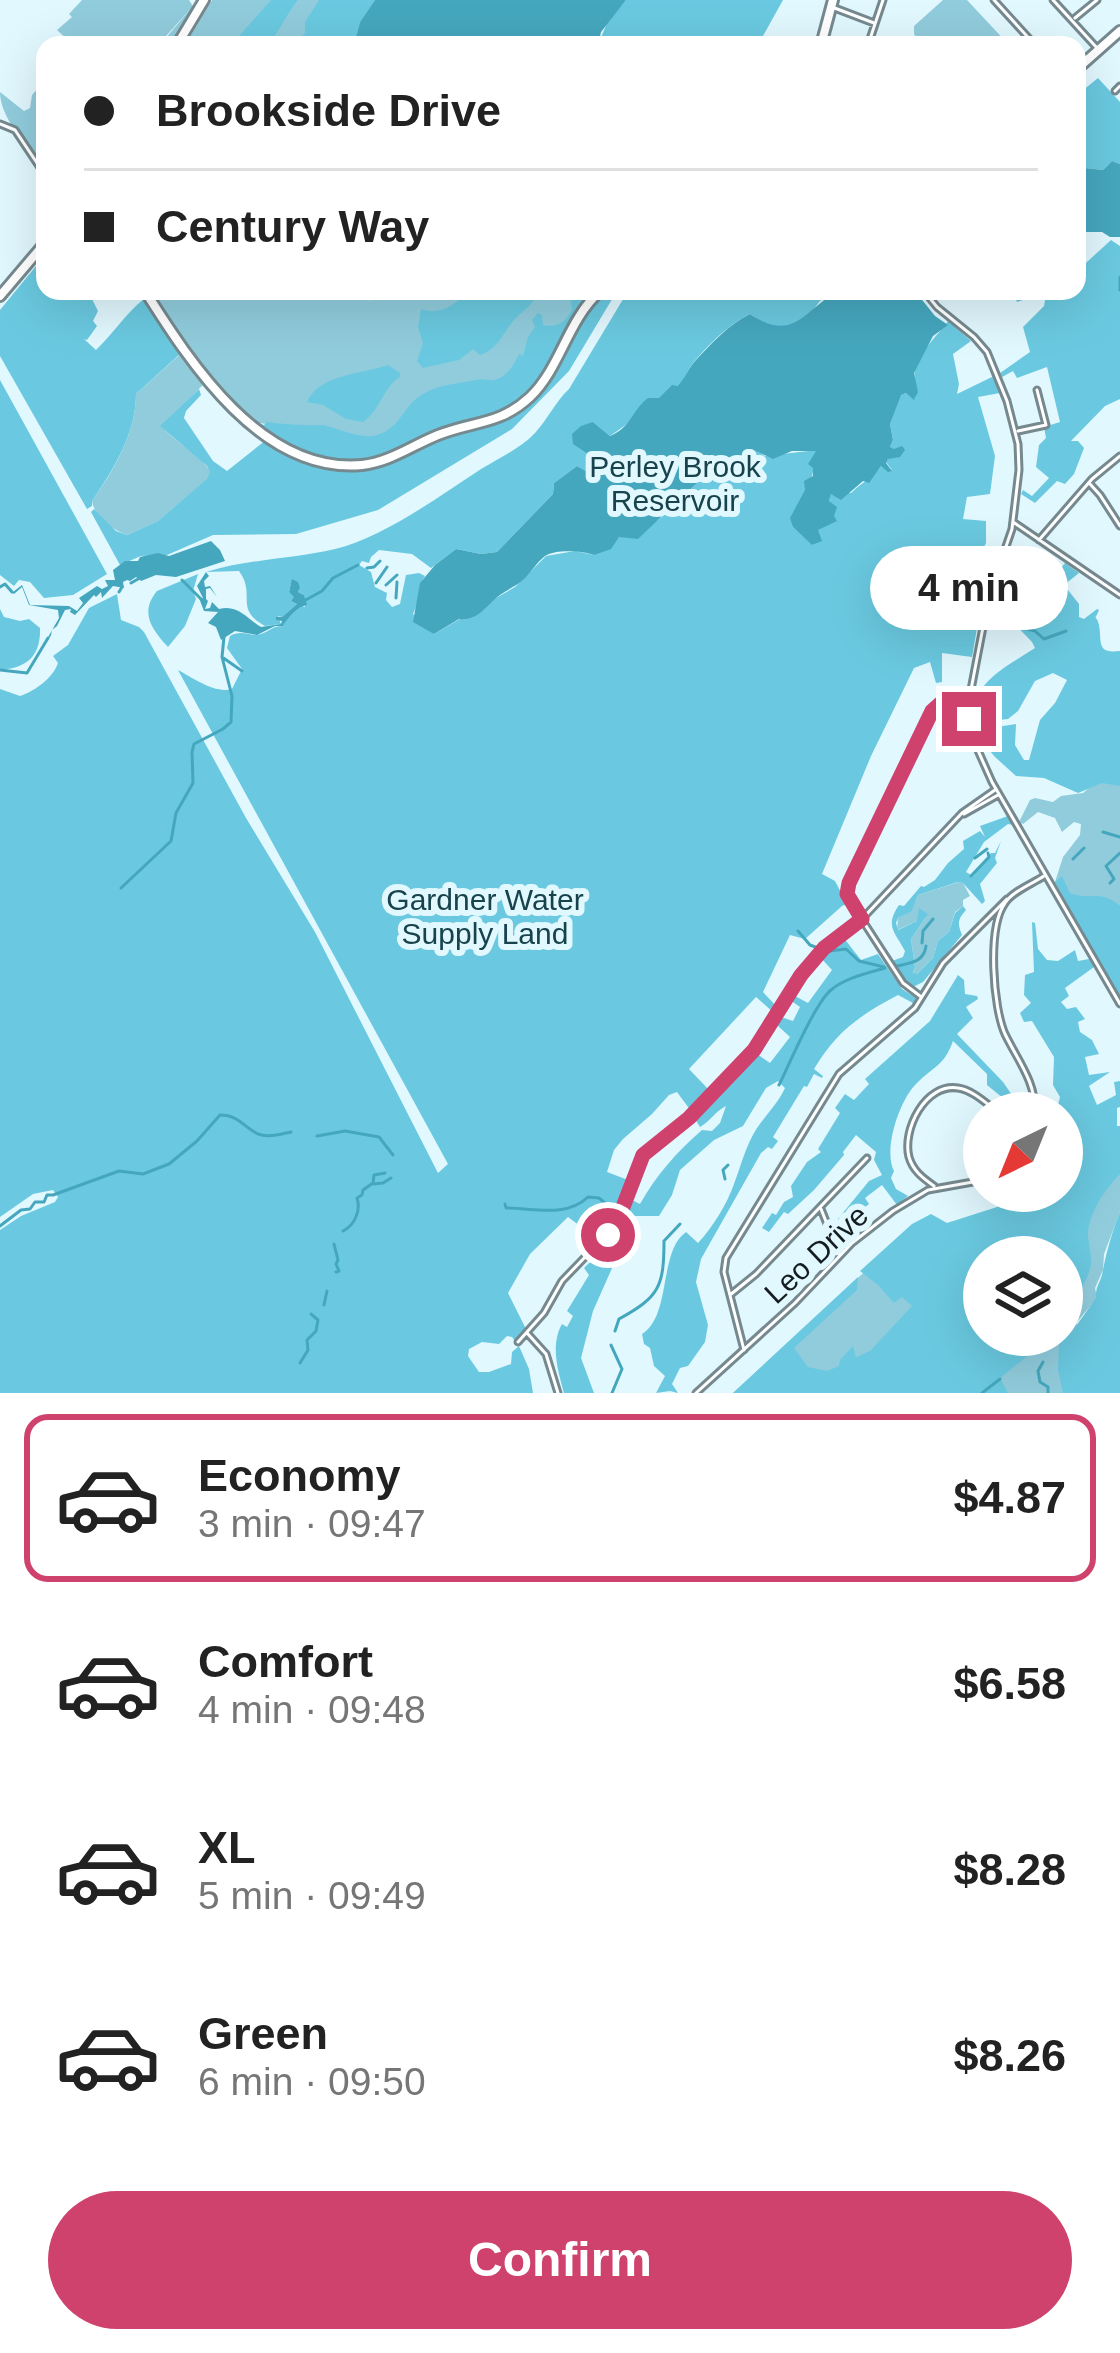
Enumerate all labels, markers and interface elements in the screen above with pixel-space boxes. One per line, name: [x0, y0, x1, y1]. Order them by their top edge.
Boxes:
text: Brookside Drive: [156, 85, 501, 136]
text: Century Way: [156, 201, 429, 252]
park label: Perley Brook Reservoir: [589, 450, 762, 517]
callout: 4 min: [870, 545, 1068, 629]
text: 4 min: [918, 566, 1020, 609]
route end: [942, 692, 996, 746]
park label: Gardner Water Supply Land: [386, 883, 584, 950]
north arrow: [963, 1092, 1083, 1212]
map controls: [963, 1092, 1083, 1356]
street label: Leo Drive: [758, 1198, 874, 1310]
route start: [581, 1208, 635, 1262]
button: layers: [963, 1236, 1083, 1356]
icon: car: [54, 1444, 162, 1552]
text: Economy: [198, 1450, 401, 1501]
text: $4.87: [953, 1472, 1066, 1523]
text: 3 min · 09:47: [198, 1502, 426, 1545]
icon: car: [54, 1630, 162, 1738]
text: Comfort: [198, 1636, 373, 1687]
text: $6.58: [953, 1658, 1066, 1709]
text: 4 min · 09:48: [198, 1688, 426, 1731]
icon: car: [54, 1816, 162, 1924]
text: XL: [198, 1822, 256, 1873]
text: $8.28: [953, 1844, 1066, 1895]
text: 5 min · 09:49: [198, 1874, 426, 1917]
icon: car: [54, 2002, 162, 2110]
text: Green: [198, 2008, 328, 2059]
text: $8.26: [953, 2030, 1066, 2081]
text: 6 min · 09:50: [198, 2060, 426, 2103]
button: Confirm: [48, 2191, 1072, 2329]

